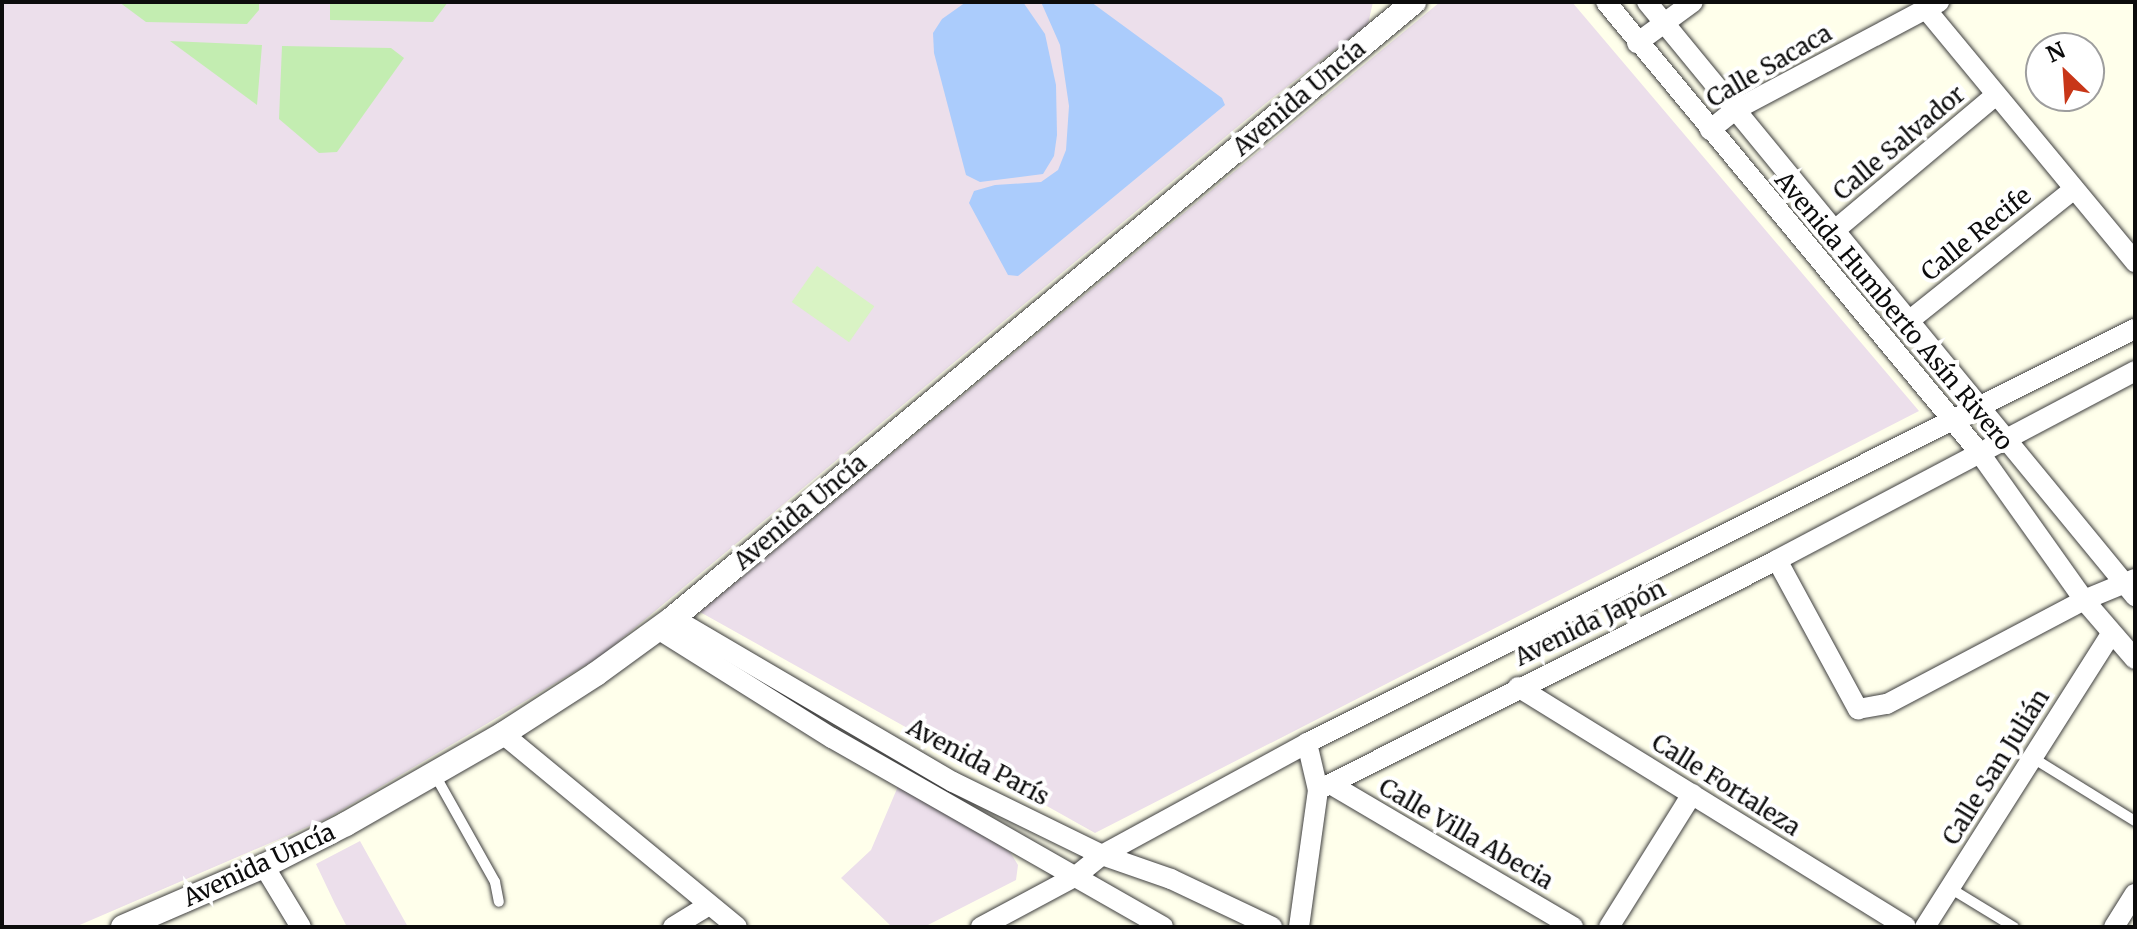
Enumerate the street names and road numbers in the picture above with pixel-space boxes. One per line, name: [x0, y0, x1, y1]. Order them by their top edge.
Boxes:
street label: Calle Sacaca: [1701, 19, 1837, 113]
street label: Avenida Uncía: [1227, 34, 1371, 162]
street label: Calle Salvador: [1828, 80, 1970, 206]
street label: Avenida Humberto Asín Rivero: [1769, 166, 2019, 456]
street label: Calle Recife: [1915, 181, 2037, 287]
street label: Avenida Uncía: [728, 448, 872, 576]
street label: Avenida Japón: [1510, 574, 1670, 672]
street label: Calle San Julián: [1937, 684, 2055, 850]
street label: Avenida París: [902, 713, 1054, 811]
street label: Calle Fortaleza: [1647, 728, 1805, 842]
street label: Calle Villa Abecia: [1374, 772, 1558, 896]
street label: Avenida Uncía: [179, 817, 339, 913]

